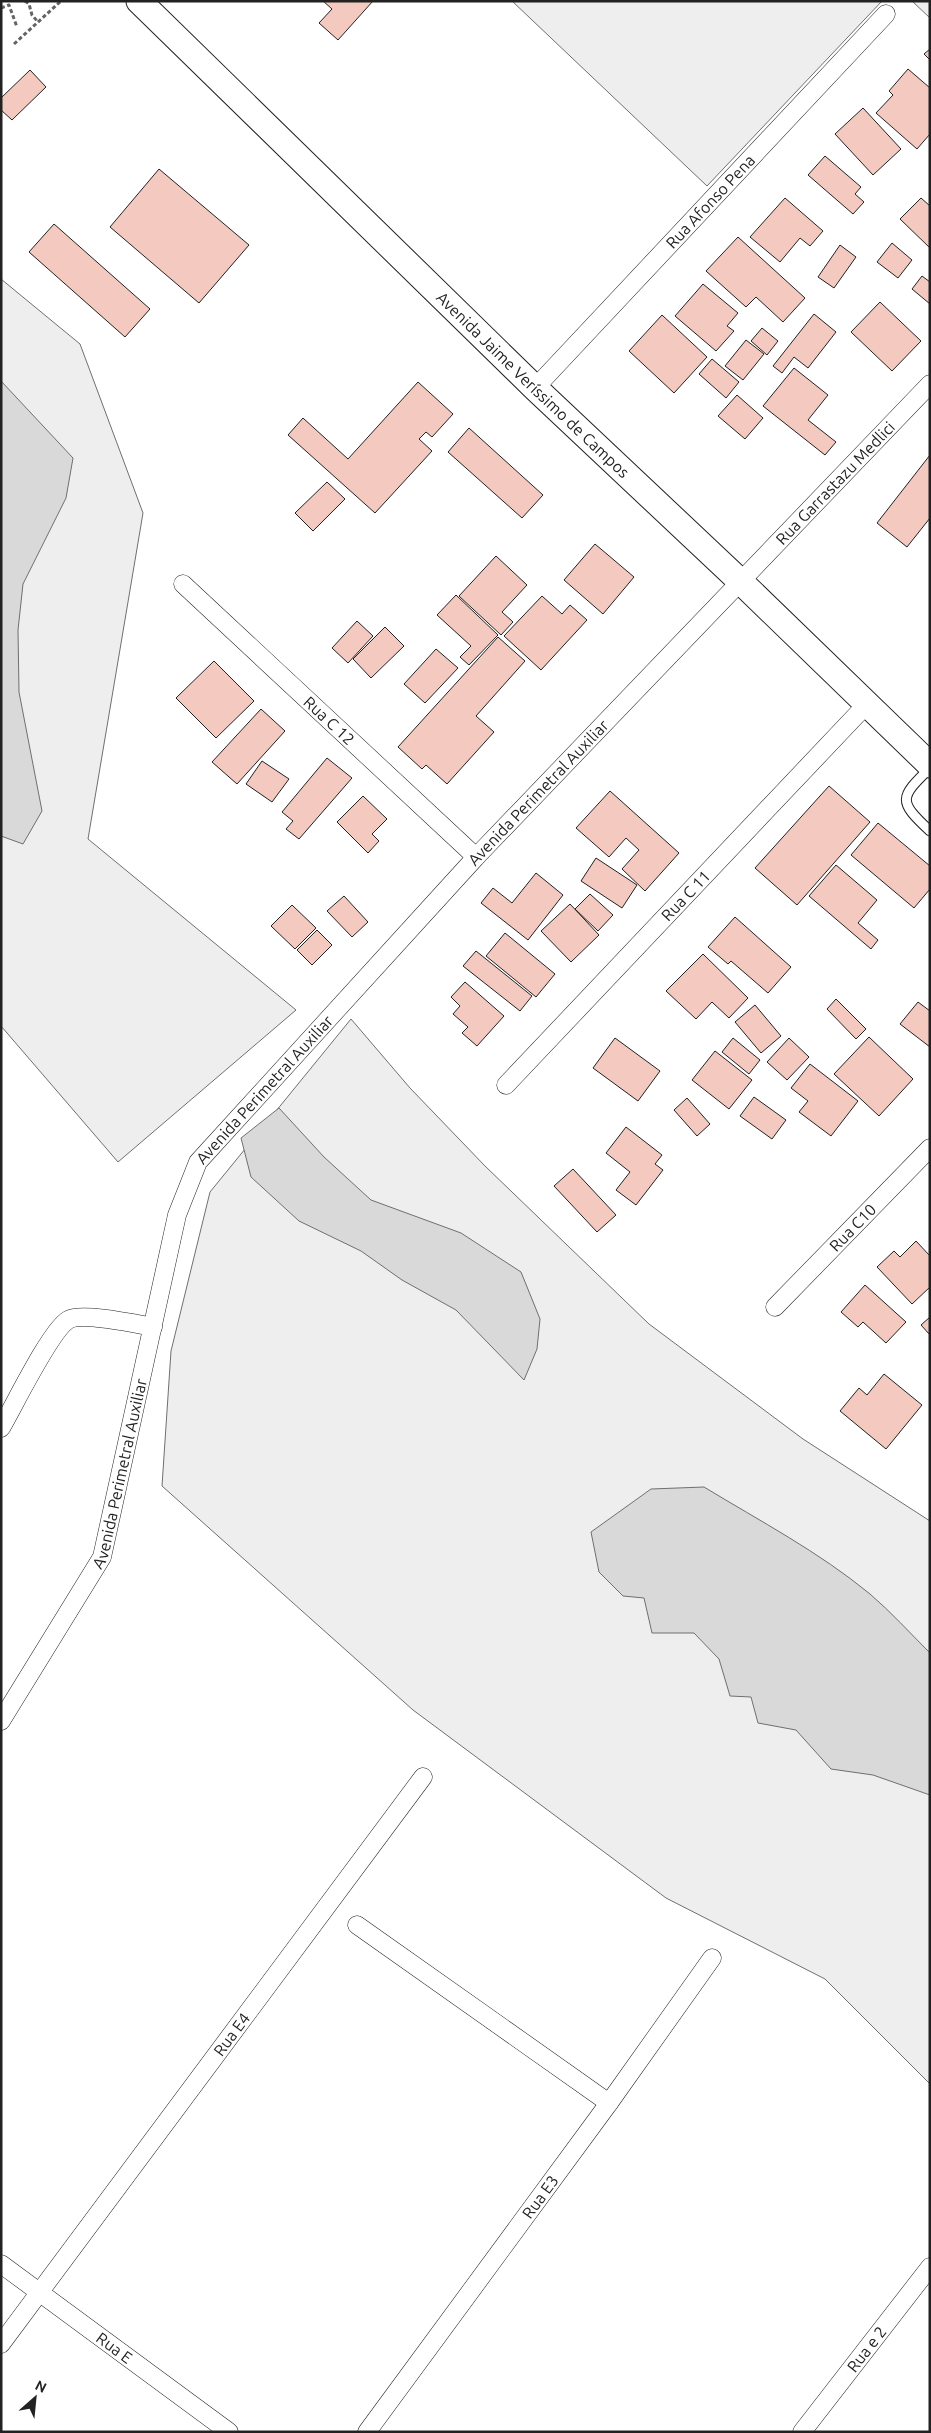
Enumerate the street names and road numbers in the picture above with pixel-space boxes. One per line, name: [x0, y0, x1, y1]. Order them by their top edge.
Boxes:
street label: Rua Afonso Pena: [662, 151, 758, 252]
street label: Avenida Jaime Veríssimo de Campos: [433, 288, 633, 481]
street label: Rua Garrastazu Medlici: [772, 418, 898, 548]
street label: Rua C 12: [300, 692, 358, 748]
street label: Avenida Perimetral Auxiliar: [464, 716, 612, 869]
street label: Rua C 11: [657, 867, 714, 924]
street label: Avenida Perimetral Auxiliar: [192, 1012, 336, 1167]
street label: Rua C10: [825, 1200, 879, 1255]
street label: Avenida Perimetral Auxiliar: [88, 1377, 150, 1572]
street label: Rua E4: [210, 2009, 253, 2059]
street label: Rua E3: [518, 2172, 562, 2222]
street label: Rua e 2: [843, 2323, 890, 2375]
street label: Rua E: [93, 2329, 136, 2367]

